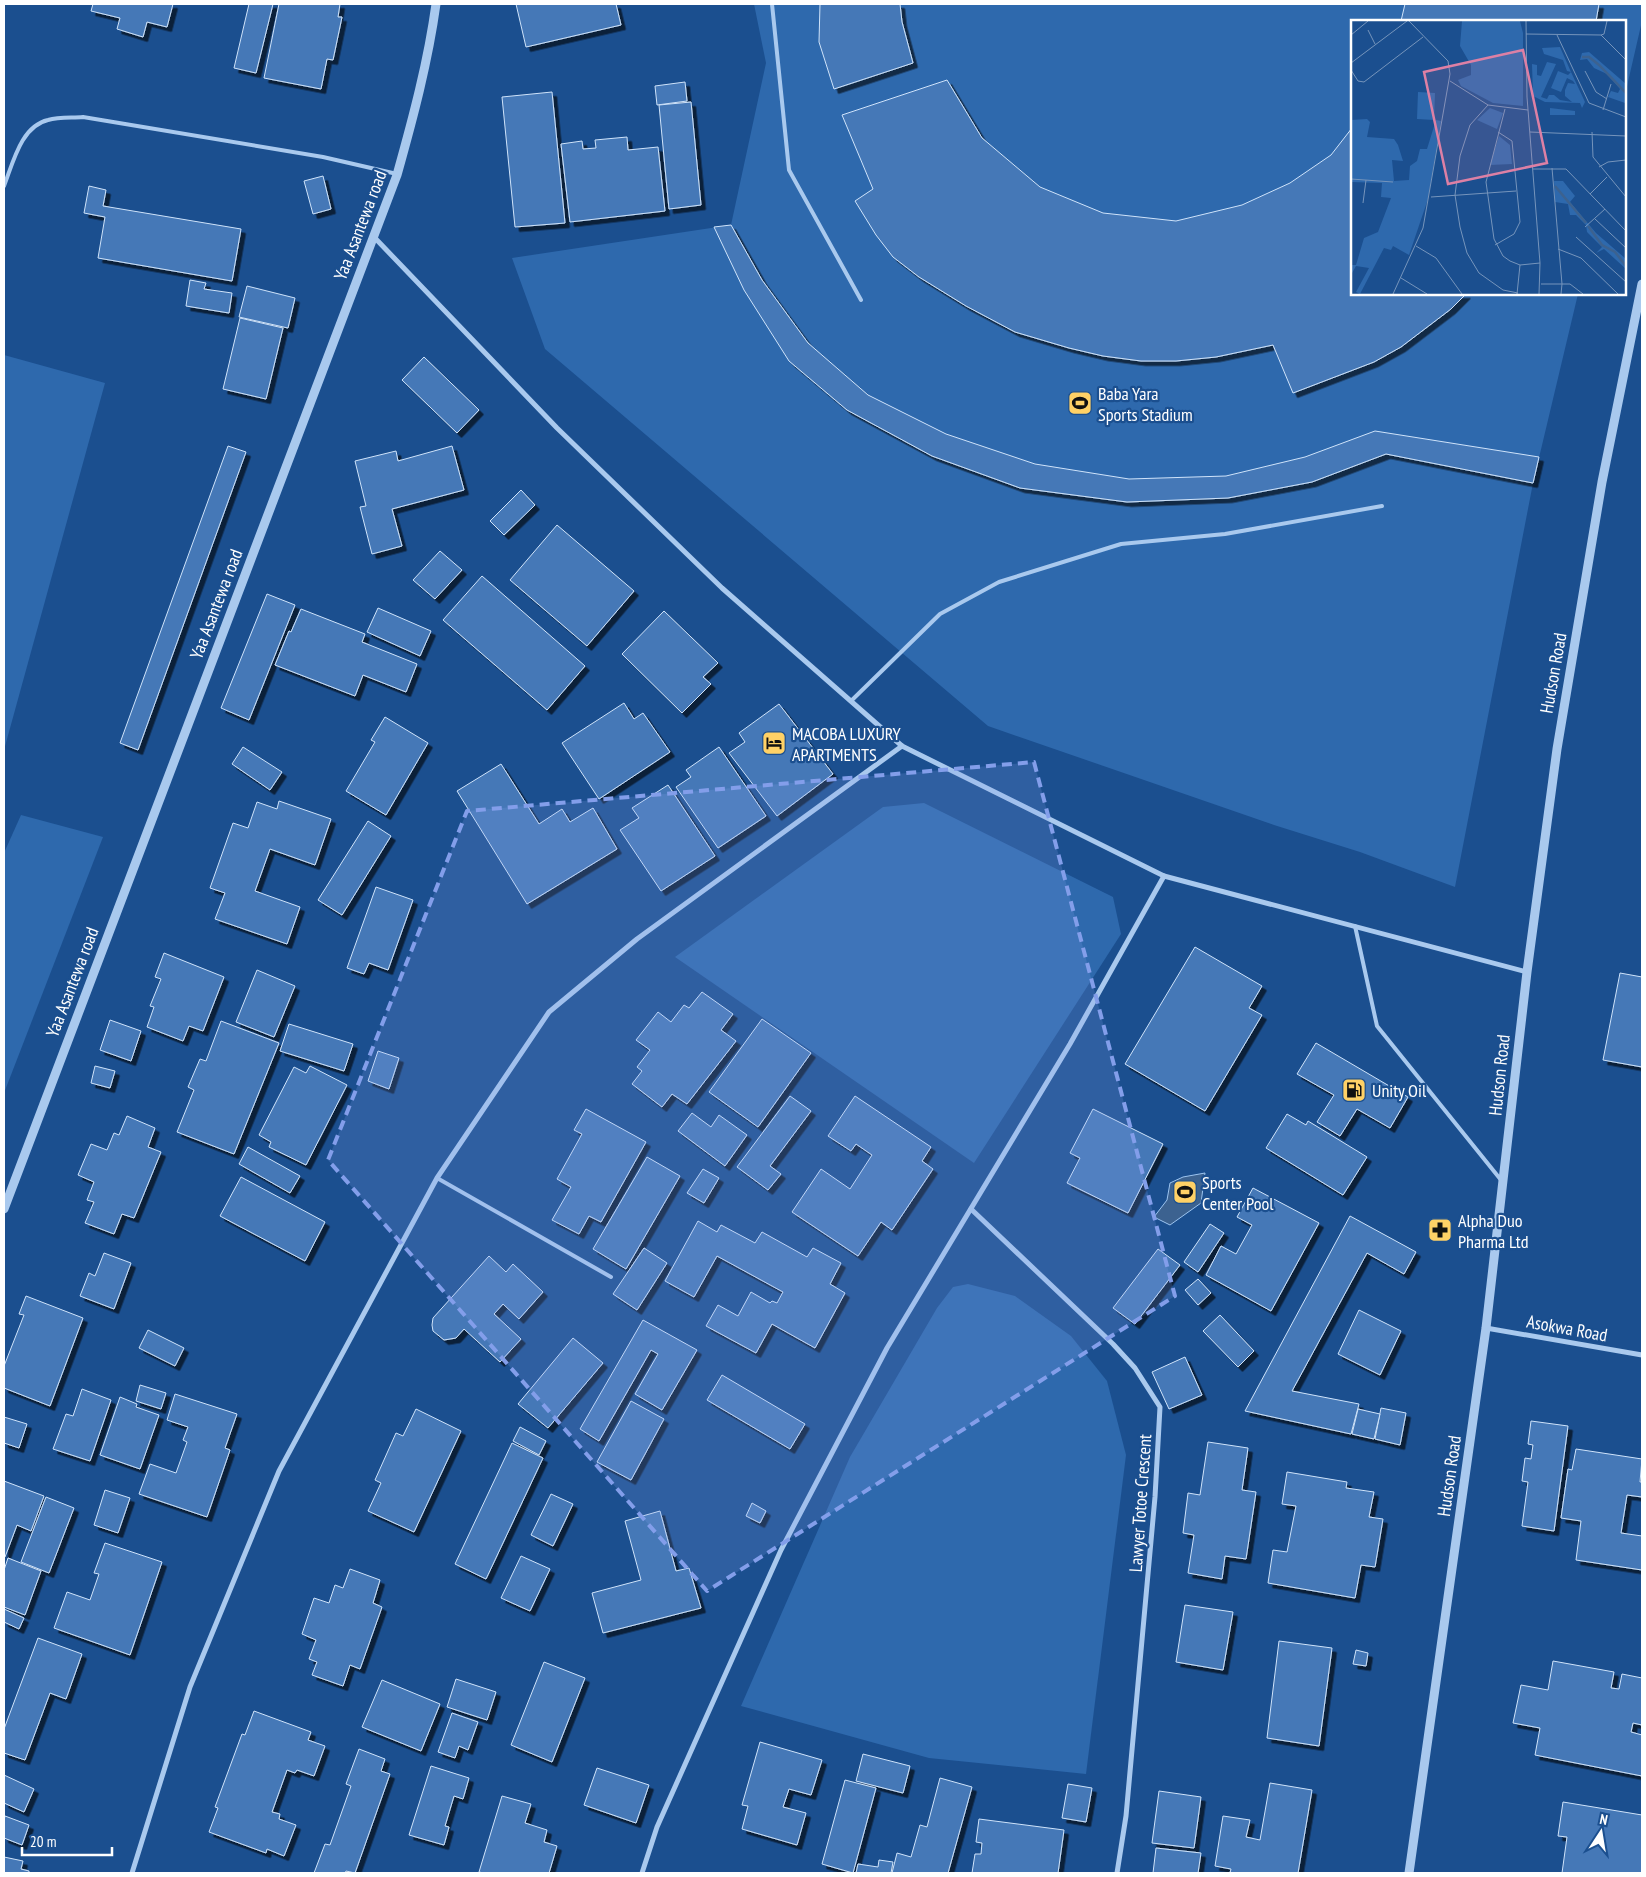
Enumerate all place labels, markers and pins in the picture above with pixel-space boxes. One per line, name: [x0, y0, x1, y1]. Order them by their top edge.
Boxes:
place label: Baba Yara Sports Stadium: [1098, 382, 1193, 426]
sports icon: Baba Yara Sports Stadium: [1067, 390, 1093, 416]
place label: MACOBA LUXURY APARTMENTS: [792, 722, 902, 766]
hotel icon: MACOBA LUXURY APARTMENTS: [761, 730, 787, 756]
fuel station icon: Unity Oil: [1341, 1077, 1367, 1103]
place label: Unity Oil: [1372, 1079, 1427, 1102]
place label: Sports Center Pool: [1202, 1171, 1274, 1215]
sports icon: Sports Center Pool: [1172, 1179, 1198, 1205]
place label: Alpha Duo Pharma Ltd: [1458, 1209, 1529, 1253]
pharmacy icon: Alpha Duo Pharma Ltd: [1427, 1217, 1453, 1243]

